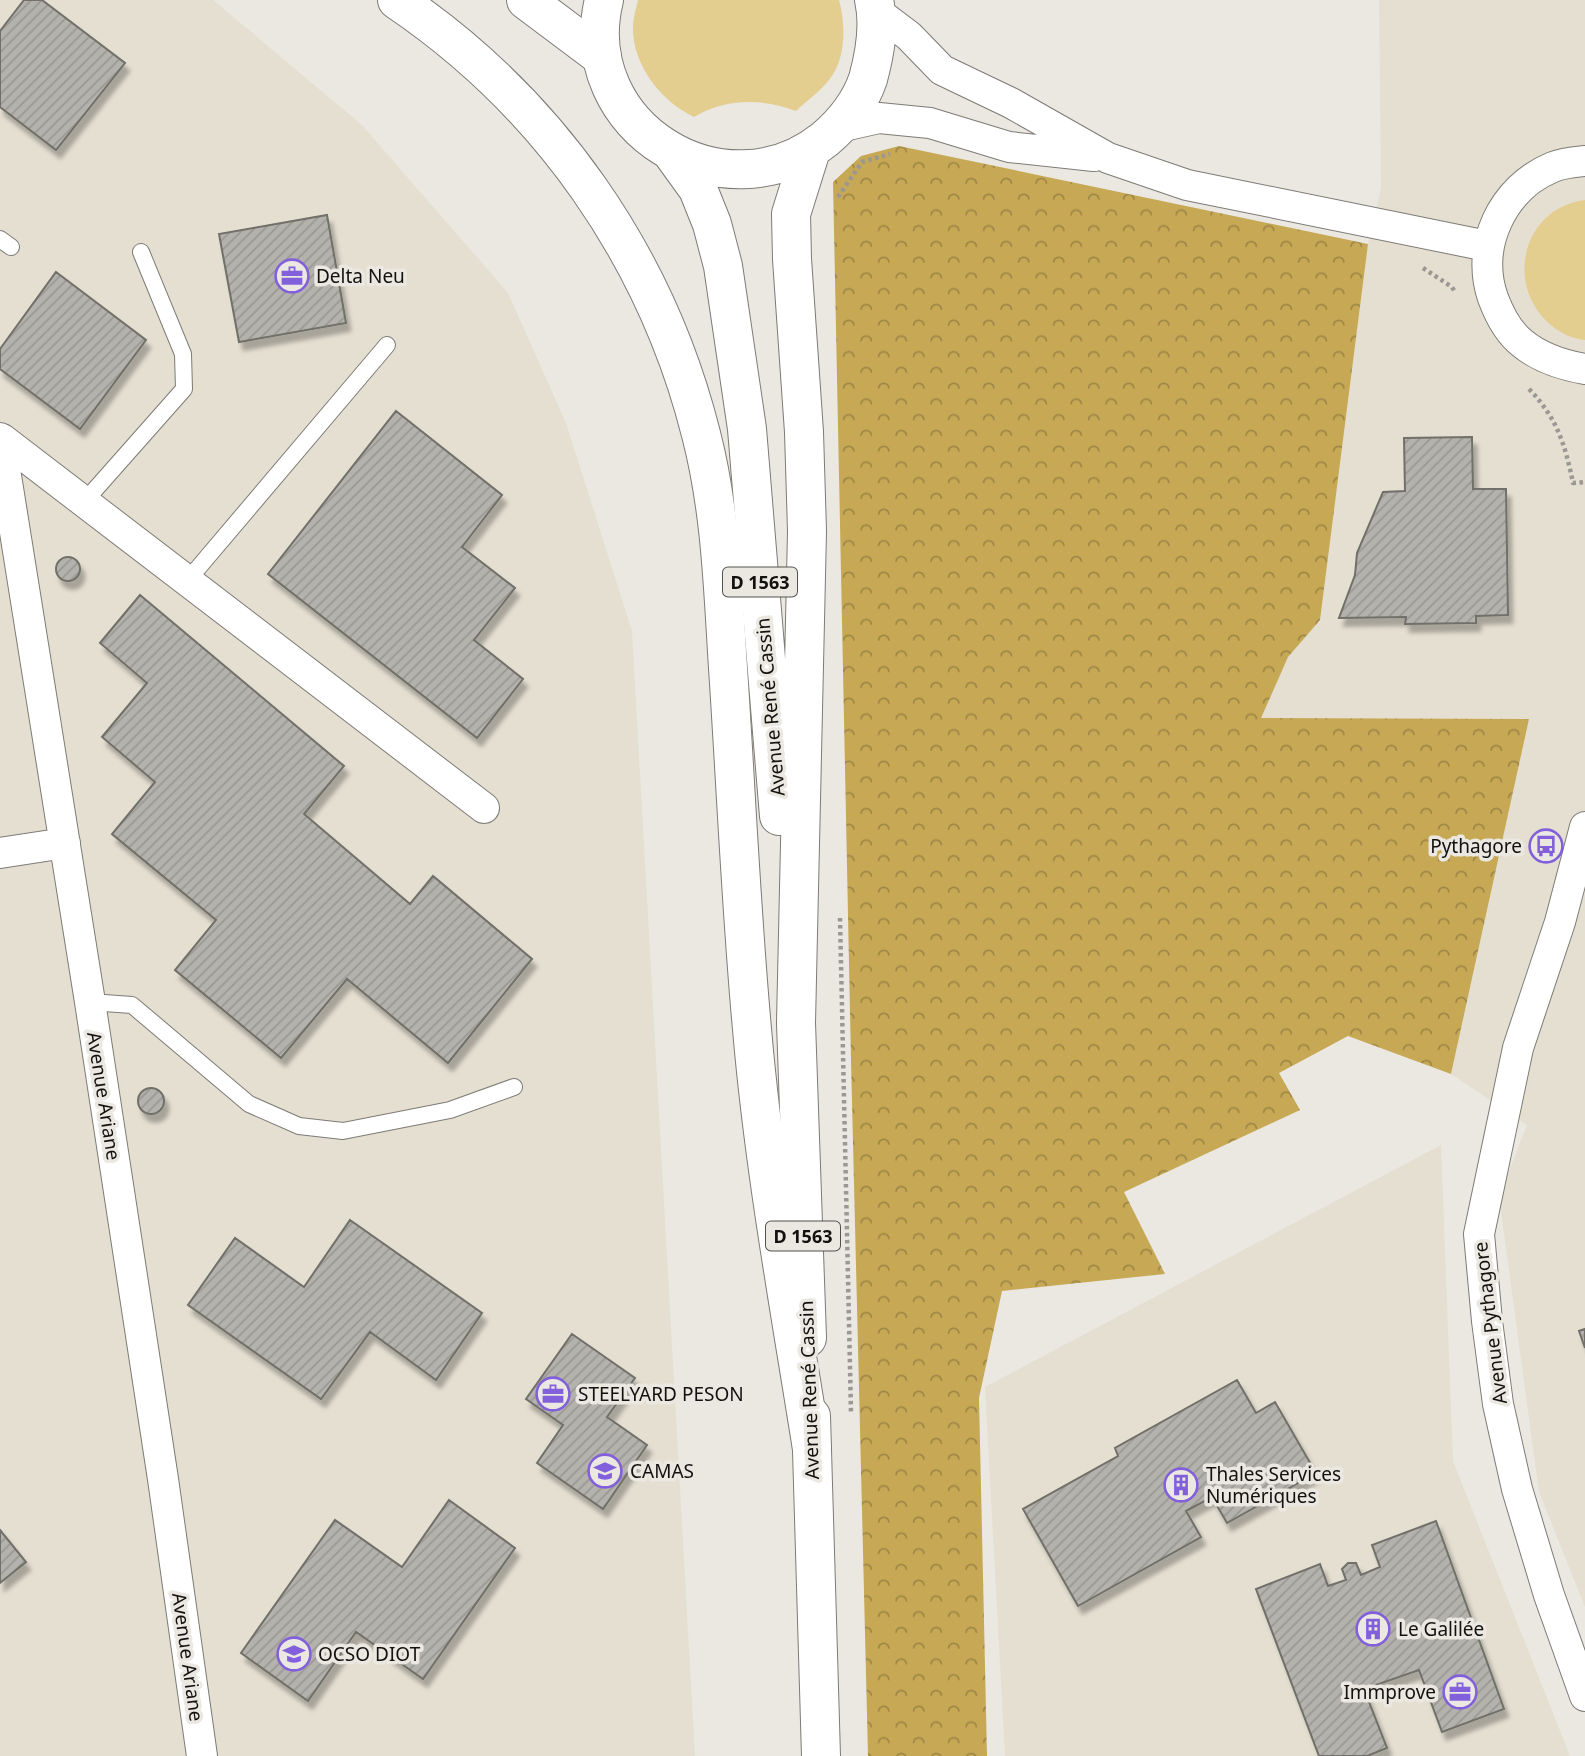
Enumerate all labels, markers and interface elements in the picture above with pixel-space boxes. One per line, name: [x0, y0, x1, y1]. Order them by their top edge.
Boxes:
office icon: Delta Neu: [273, 257, 311, 295]
place label: Delta Neu: [316, 263, 405, 289]
road number: D 1563: [723, 568, 797, 596]
street label: Avenue René Cassin: [749, 617, 791, 797]
bus stop icon: Pythagore: [1527, 827, 1565, 865]
place label: Pythagore: [1430, 833, 1522, 859]
street label: Avenue Ariane: [81, 1030, 127, 1162]
road number: D 1563: [766, 1222, 840, 1251]
street label: Avenue Pythagore: [1467, 1240, 1513, 1406]
street label: Avenue René Cassin: [793, 1300, 825, 1480]
office icon: STEELYARD PESON: [534, 1375, 572, 1413]
place label: STEELYARD PESON: [578, 1381, 744, 1407]
school or university icon: CAMAS: [586, 1452, 624, 1490]
place label: CAMAS: [630, 1458, 694, 1484]
place label: Thales Services Numériques: [1206, 1461, 1341, 1509]
building icon: Thales Services Numériques: [1162, 1466, 1200, 1504]
street label: Avenue Ariane: [166, 1591, 210, 1723]
building icon: Le Galilée: [1354, 1610, 1392, 1648]
place label: Le Galilée: [1398, 1616, 1484, 1642]
school or university icon: OCSO DIOT: [275, 1635, 313, 1673]
place label: OCSO DIOT: [318, 1641, 421, 1667]
office icon: Immprove: [1441, 1673, 1479, 1711]
place label: Immprove: [1343, 1679, 1436, 1705]

